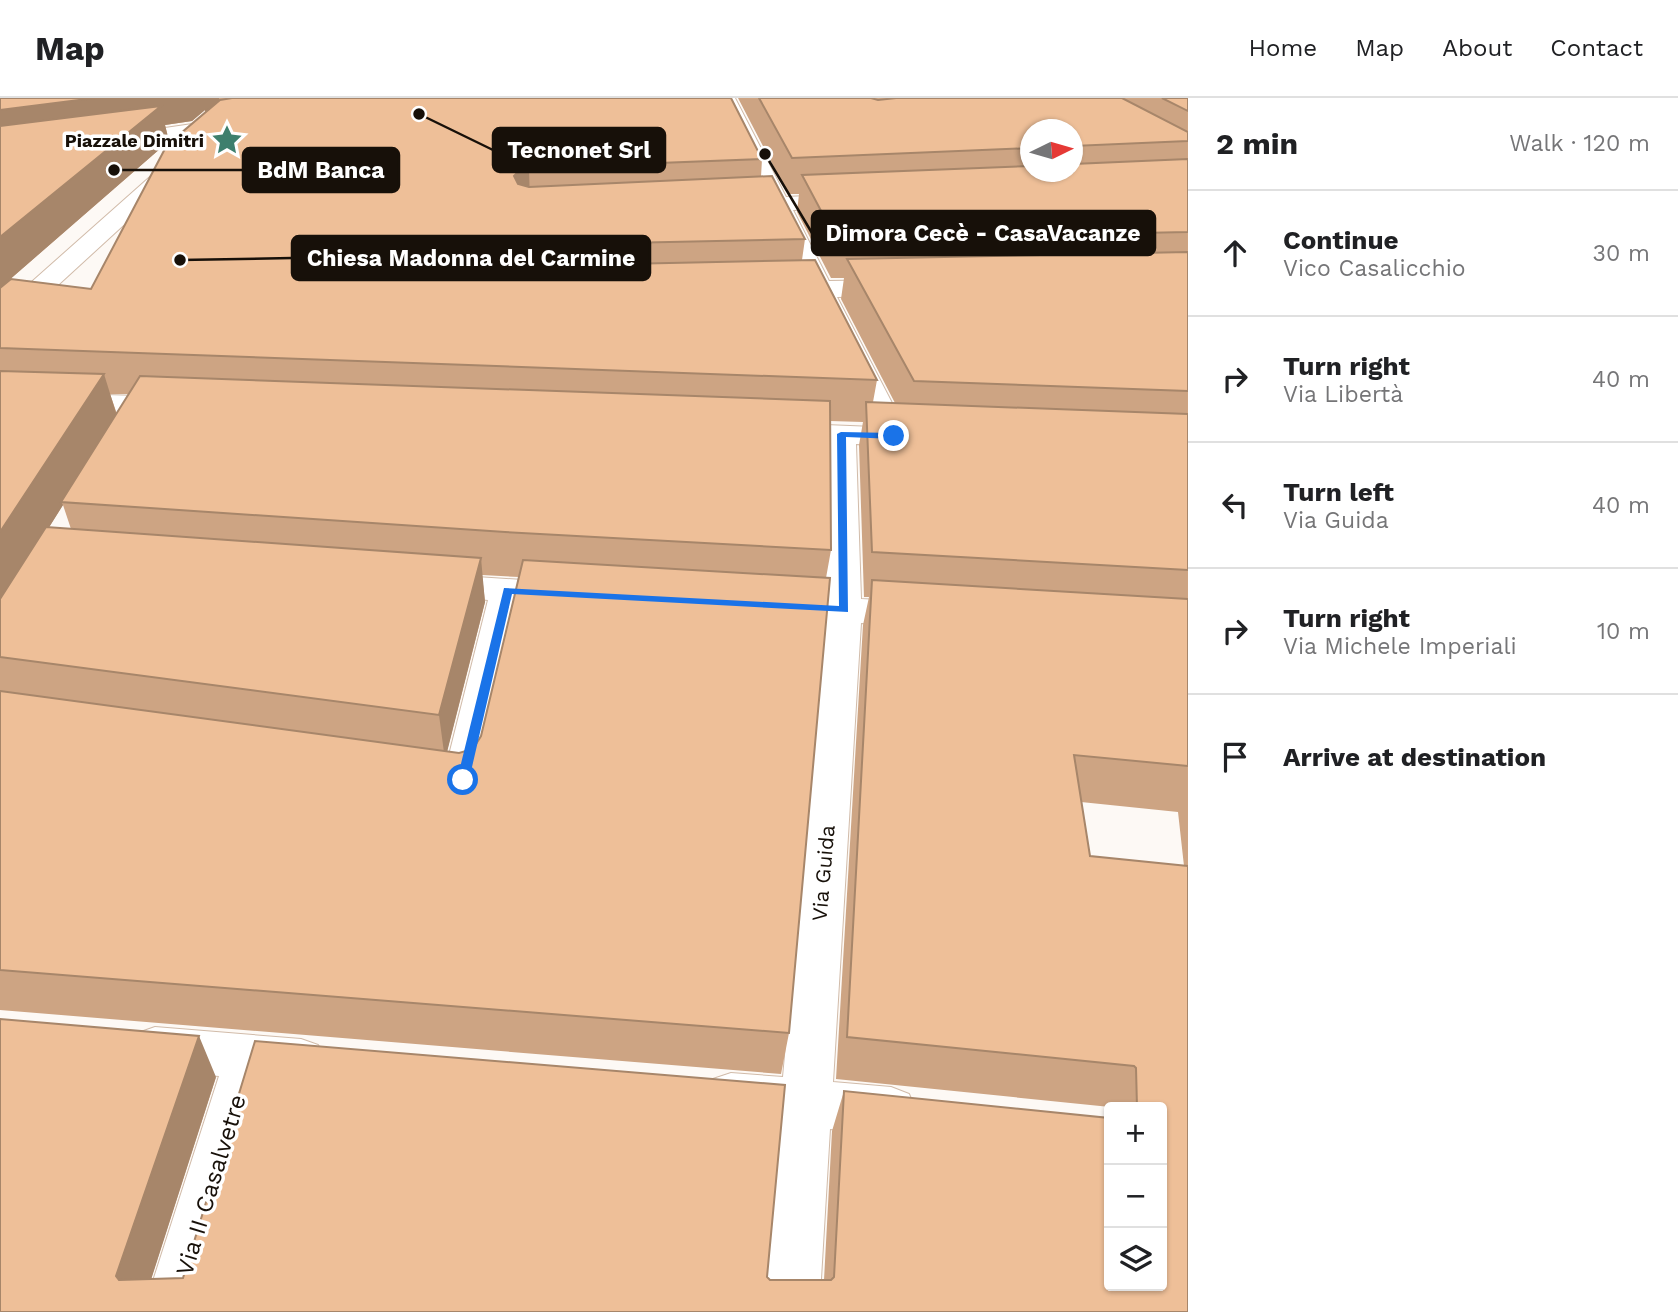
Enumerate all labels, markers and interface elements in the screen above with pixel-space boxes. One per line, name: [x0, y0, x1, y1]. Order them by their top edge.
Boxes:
text: Map: [35, 29, 105, 68]
text: Home: [1249, 34, 1317, 62]
text: Map: [1355, 34, 1404, 62]
text: About: [1442, 34, 1512, 62]
text: Contact: [1550, 34, 1643, 62]
north arrow: [1020, 119, 1083, 182]
place icon: Piazzale Dimitri: [210, 123, 244, 157]
text: 2 min: [1216, 126, 1298, 161]
callout: Tecnonet Srl: [493, 128, 665, 172]
place label: Piazzale Dimitri: [65, 130, 204, 151]
text: Walk · 120 m: [1509, 130, 1650, 157]
text: Tecnonet Srl: [507, 137, 651, 164]
callout: BdM Banca: [243, 148, 399, 192]
text: BdM Banca: [257, 157, 385, 184]
callout: Dimora Cecè - CasaVacanze: [812, 211, 1155, 255]
text: Dimora Cecè - CasaVacanze: [825, 220, 1141, 247]
text: Continue: [1283, 225, 1399, 255]
icon: ahead: [1216, 234, 1254, 272]
callout: Chiesa Madonna del Carmine: [292, 236, 650, 280]
text: 30 m: [1593, 240, 1650, 267]
text: Chiesa Madonna del Carmine: [307, 245, 635, 272]
text: Vico Casalicchio: [1283, 255, 1466, 282]
text: Turn right: [1283, 351, 1410, 381]
icon: right: [1216, 360, 1254, 398]
text: 40 m: [1592, 366, 1650, 393]
text: Via Libertà: [1283, 381, 1403, 408]
route end: [878, 420, 909, 451]
text: Turn left: [1283, 477, 1394, 507]
icon: left: [1216, 486, 1254, 524]
text: 40 m: [1592, 492, 1650, 519]
text: Via Guida: [1283, 507, 1389, 534]
text: Turn right: [1283, 603, 1410, 633]
icon: right: [1216, 612, 1254, 650]
text: 10 m: [1597, 618, 1650, 645]
text: Via Michele Imperiali: [1283, 633, 1517, 660]
icon: arrive: [1216, 738, 1254, 776]
text: Arrive at destination: [1283, 742, 1546, 772]
route start: [447, 764, 478, 795]
street label: Via Guida: [806, 824, 840, 922]
street label: Via II Casalvetre: [170, 1091, 252, 1279]
map controls: [1104, 1102, 1167, 1291]
button: +: [1104, 1102, 1167, 1165]
button: −: [1104, 1165, 1167, 1228]
button: layers: [1104, 1228, 1167, 1291]

